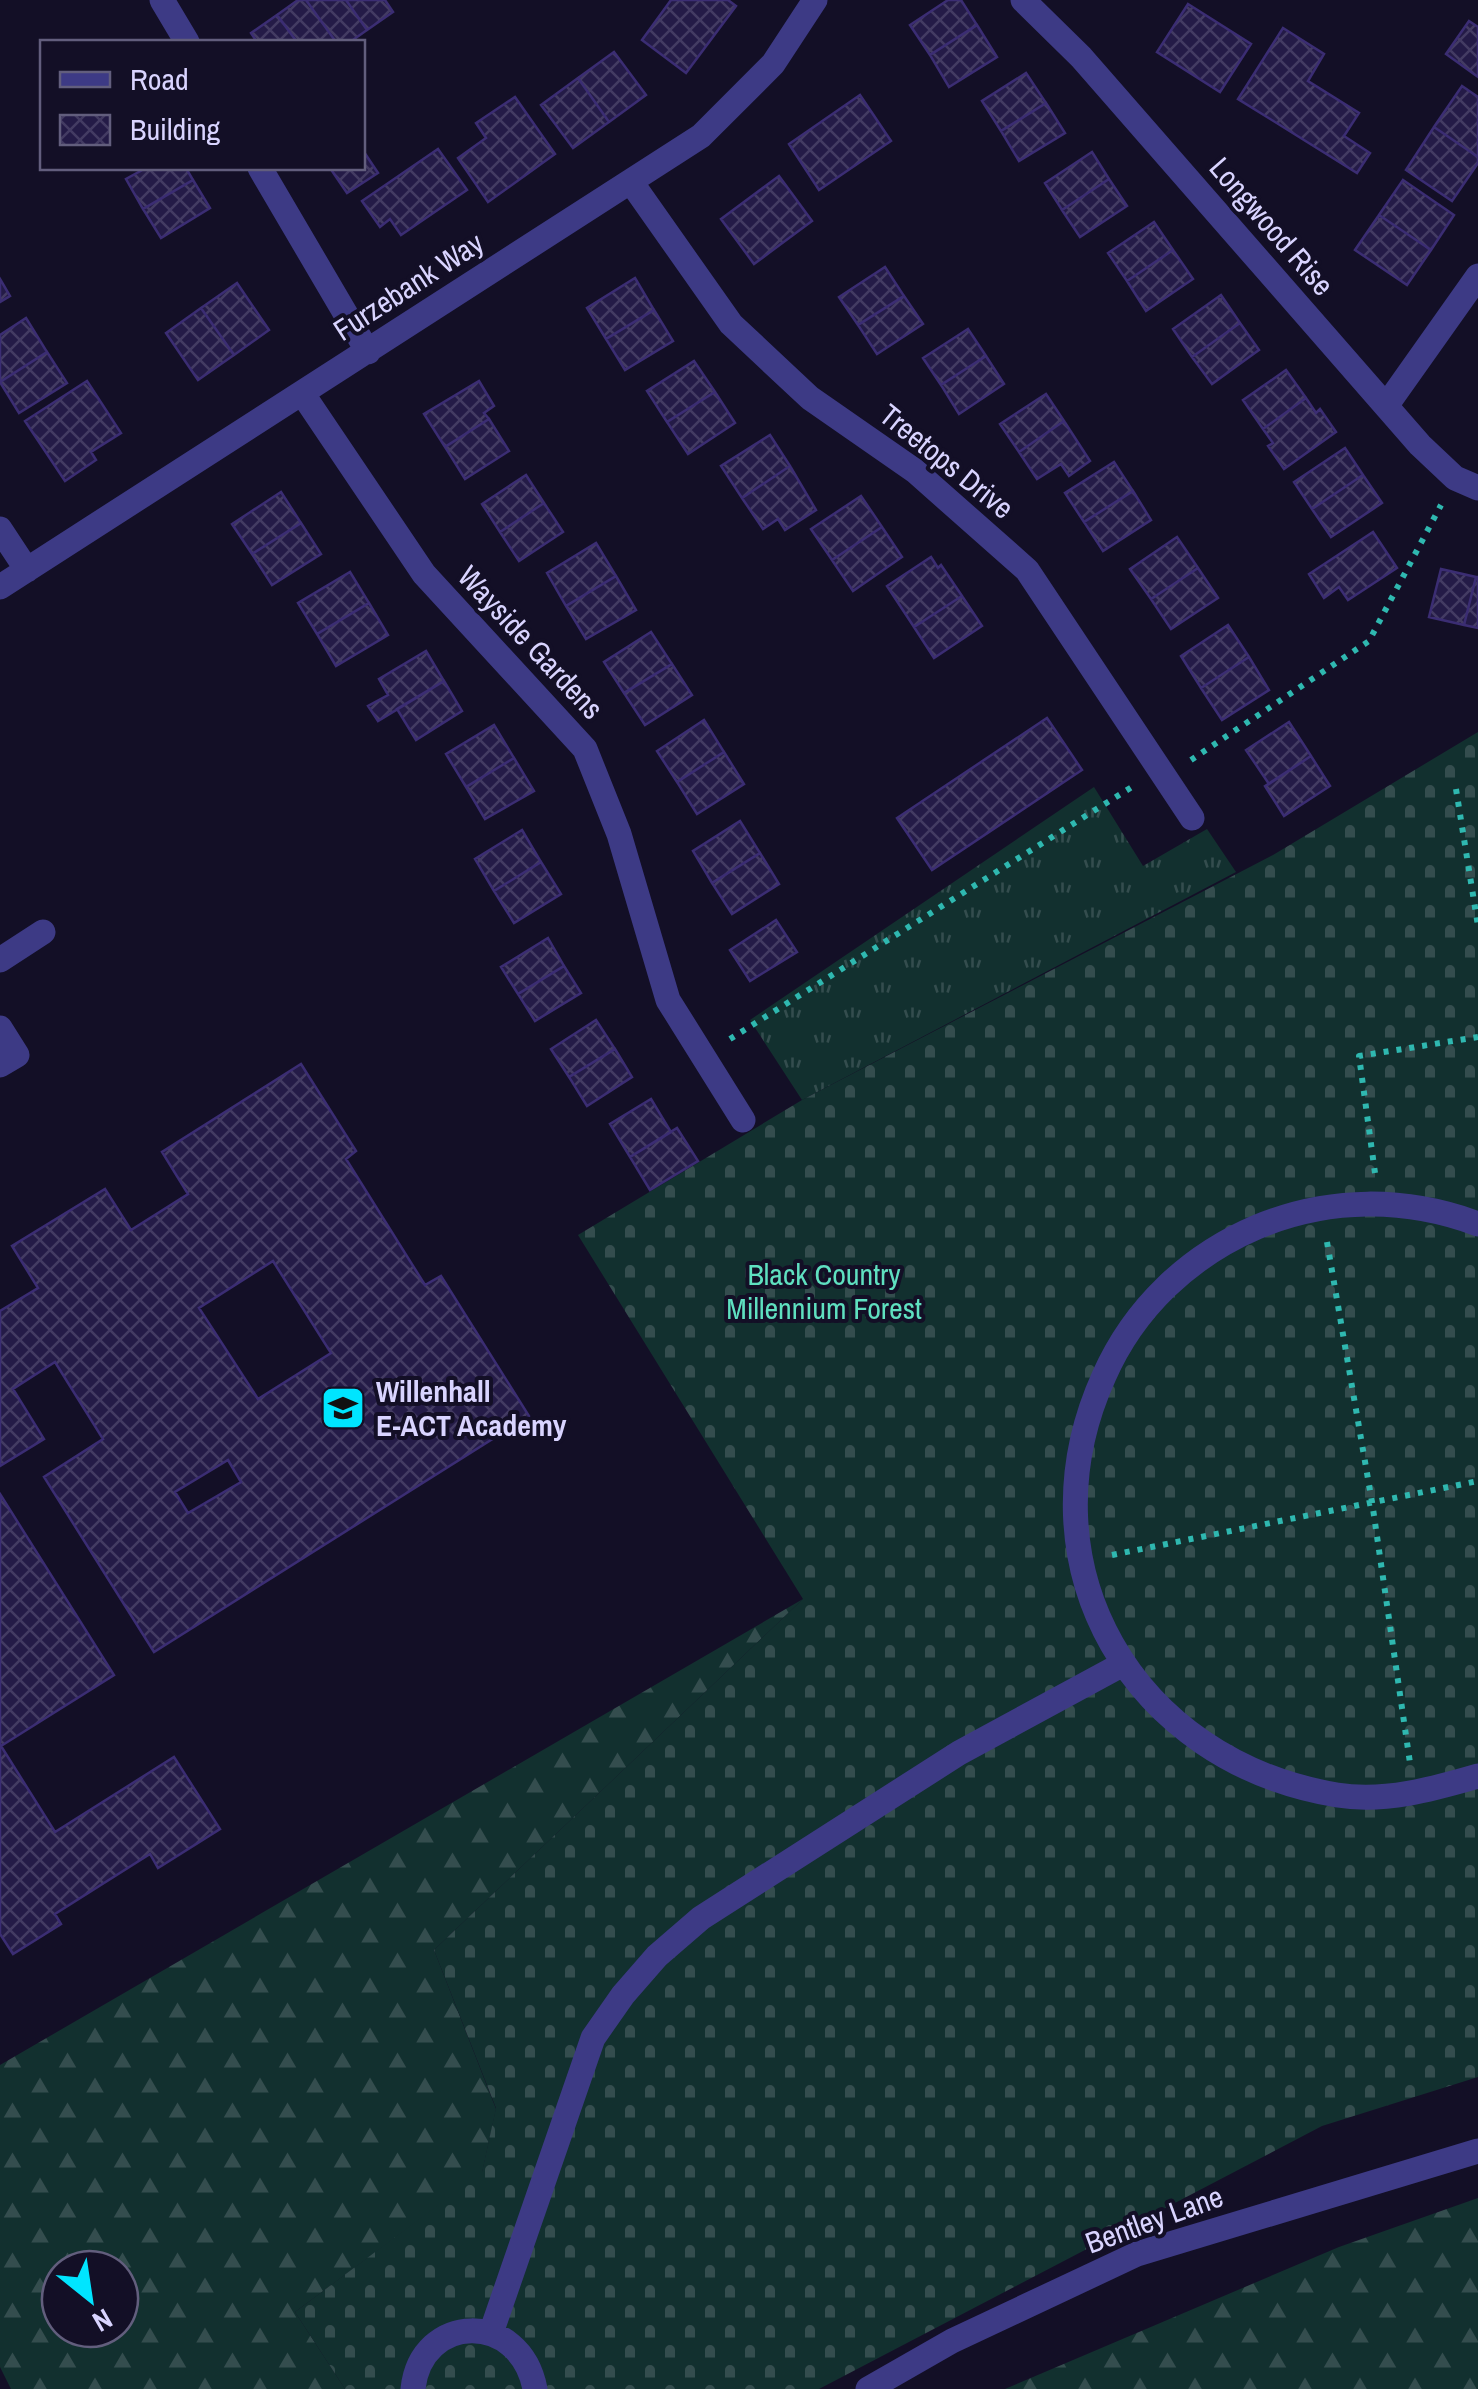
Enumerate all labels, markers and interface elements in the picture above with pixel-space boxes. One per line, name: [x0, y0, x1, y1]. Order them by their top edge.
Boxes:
legend: [40, 40, 365, 170]
text: Road: [130, 59, 189, 99]
text: Building: [130, 109, 221, 149]
street label: Longwood Rise: [1201, 148, 1343, 304]
street label: Furzebank Way: [325, 222, 491, 349]
street label: Treetops Drive: [872, 395, 1022, 527]
street label: Wayside Gardens: [450, 557, 612, 727]
park label: Black Country Millennium Forest: [726, 1254, 922, 1328]
place label: Willenhall E-ACT Academy: [376, 1371, 567, 1445]
school or university icon: Willenhall E-ACT Academy: [320, 1385, 366, 1431]
street label: Bentley Lane: [1080, 2176, 1228, 2262]
north arrow: [40, 2249, 140, 2349]
text: N: [86, 2300, 119, 2341]

